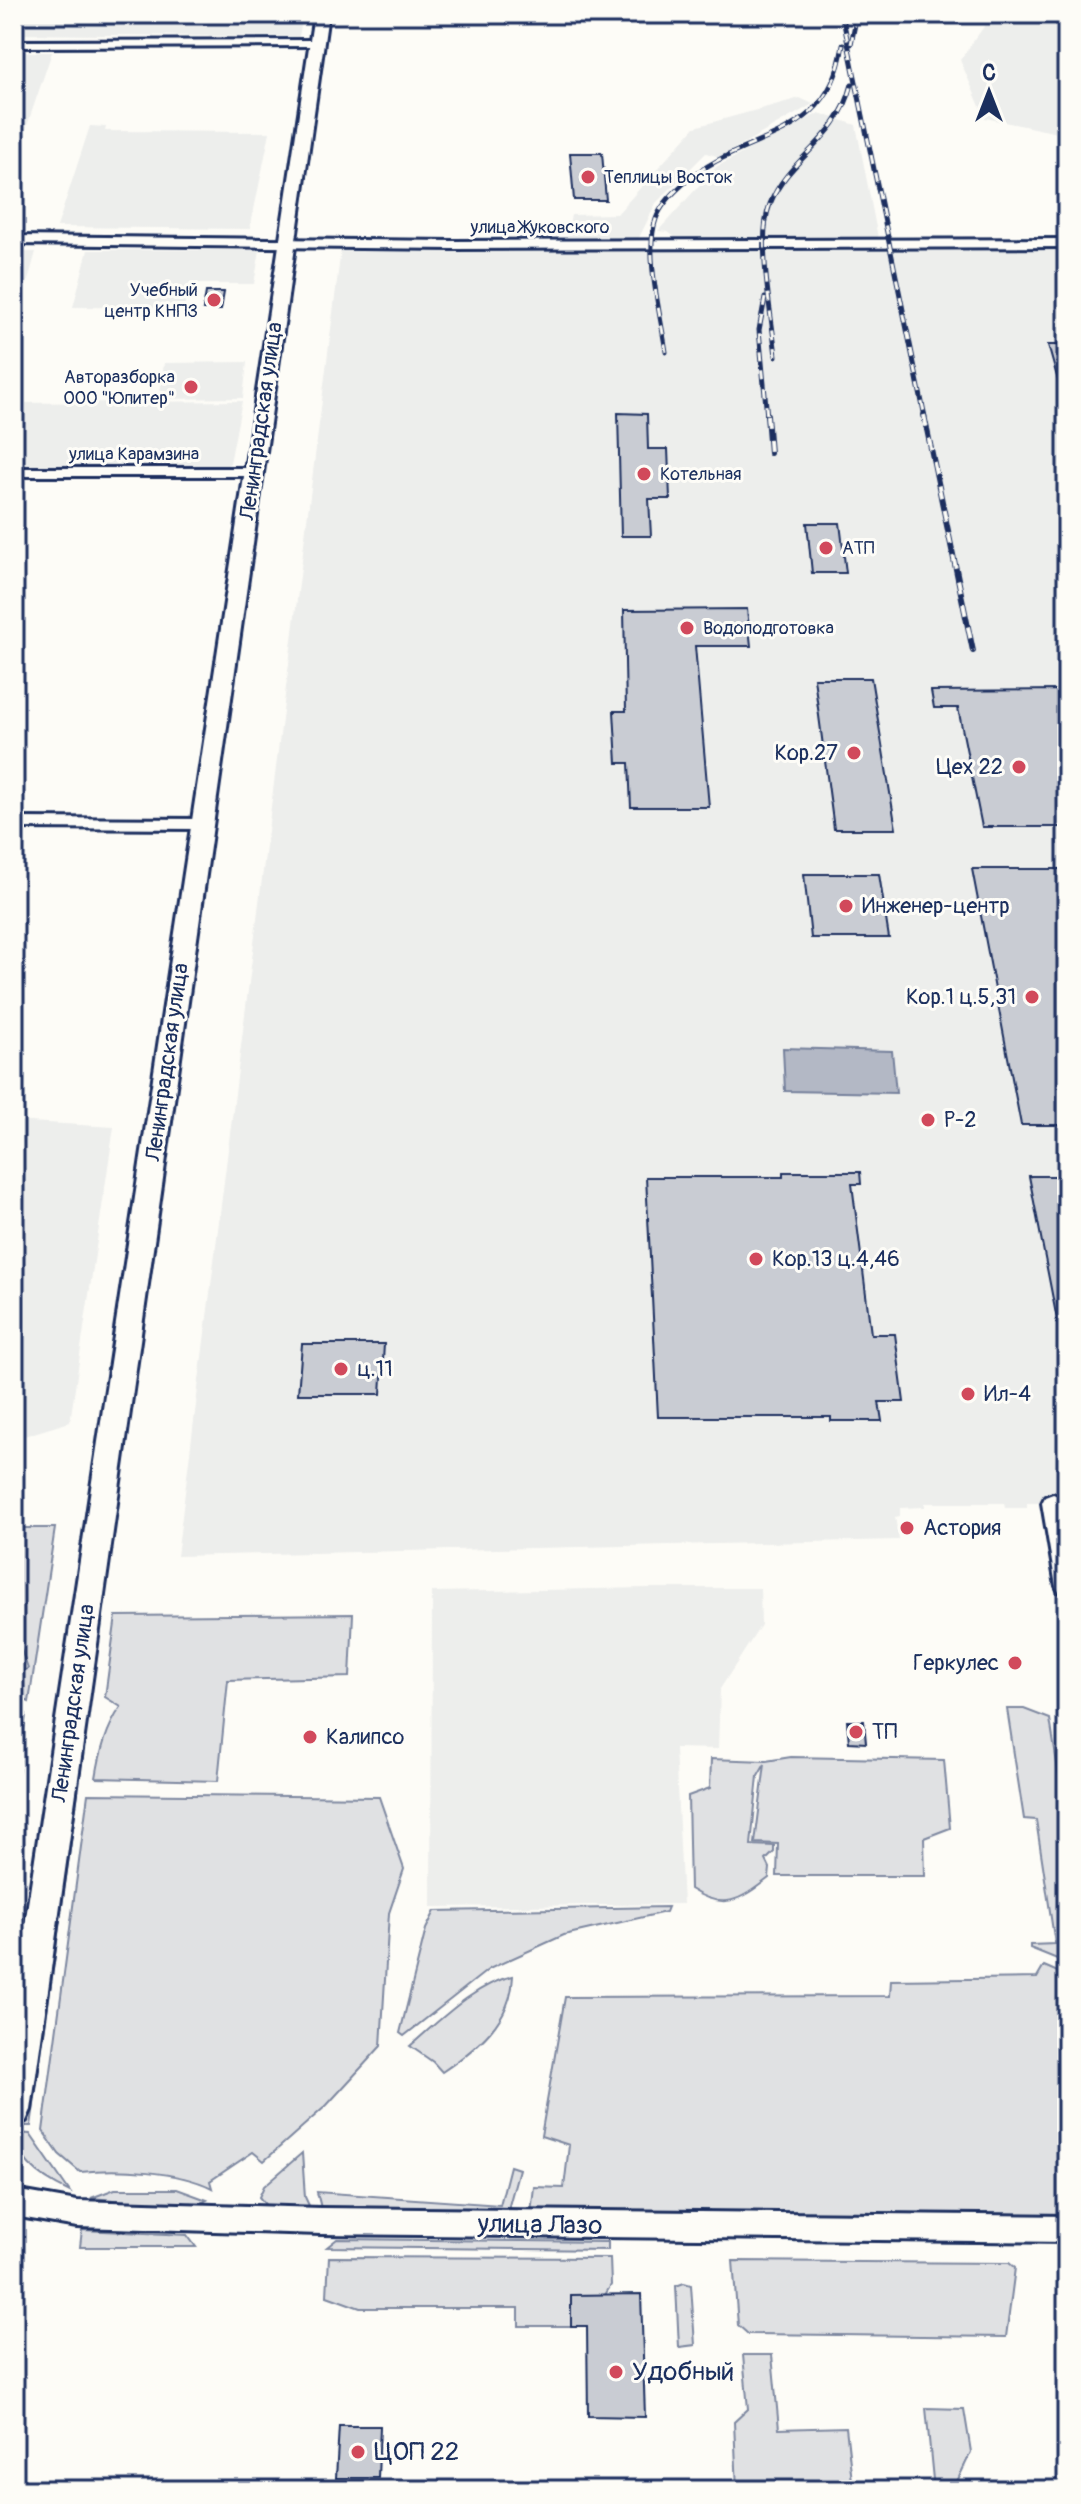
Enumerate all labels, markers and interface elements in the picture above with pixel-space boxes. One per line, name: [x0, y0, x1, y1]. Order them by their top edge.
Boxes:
north arrow: [949, 52, 1029, 132]
text: С: [982, 59, 996, 87]
place label: Теплицы Восток: [604, 166, 733, 189]
marker: Теплицы Восток: [579, 168, 597, 186]
street label: улица Жуковского: [470, 216, 610, 239]
place label: Учебный центр КНПЗ: [104, 279, 198, 323]
marker: Учебный центр КНПЗ: [205, 291, 223, 309]
street label: Ленинградская улица: [233, 320, 289, 523]
place label: Авторазборка ООО "Юпитер": [63, 366, 175, 410]
marker: Авторазборка ООО "Юпитер": [182, 378, 200, 396]
street label: улица Карамзина: [68, 443, 199, 466]
place label: Котельная: [660, 463, 741, 486]
marker: Котельная: [635, 465, 653, 483]
place label: АТП: [842, 537, 875, 560]
marker: АТП: [817, 539, 835, 557]
place label: Водоподготовка: [703, 617, 834, 640]
marker: Водоподготовка: [678, 619, 696, 637]
place label: Кор.27: [774, 739, 838, 767]
marker: Кор.27: [845, 744, 863, 762]
place label: Цех 22: [936, 753, 1003, 781]
marker: Цех 22: [1010, 758, 1028, 776]
place label: Инженер-центр: [862, 892, 1010, 920]
marker: Инженер-центр: [837, 897, 855, 915]
street label: Ленинградская улица: [139, 961, 195, 1164]
place label: Кор.1 ц.5,31: [906, 983, 1016, 1011]
marker: Кор.1 ц.5,31: [1023, 988, 1041, 1006]
place label: Р-2: [944, 1106, 977, 1134]
marker: Р-2: [919, 1111, 937, 1129]
place label: Кор.13 ц.4,46: [772, 1245, 900, 1273]
marker: Кор.13 ц.4,46: [747, 1250, 765, 1268]
place label: ц.11: [357, 1355, 393, 1383]
marker: ц.11: [332, 1360, 350, 1378]
place label: Ил-4: [984, 1380, 1031, 1408]
marker: Ил-4: [959, 1385, 977, 1403]
place label: Астория: [923, 1514, 1001, 1542]
marker: Астория: [898, 1519, 916, 1537]
street label: Ленинградская улица: [45, 1602, 101, 1805]
place label: Геркулес: [913, 1649, 999, 1677]
marker: Геркулес: [1006, 1654, 1024, 1672]
place label: ТП: [872, 1718, 897, 1746]
place label: Калипсо: [326, 1723, 405, 1751]
marker: ТП: [847, 1723, 865, 1741]
marker: Калипсо: [301, 1728, 319, 1746]
street label: улица Лазо: [476, 2208, 603, 2242]
place label: Удобный: [632, 2356, 734, 2388]
marker: Удобный: [607, 2363, 625, 2381]
place label: ЦОП 22: [374, 2436, 459, 2468]
marker: ЦОП 22: [349, 2443, 367, 2461]

